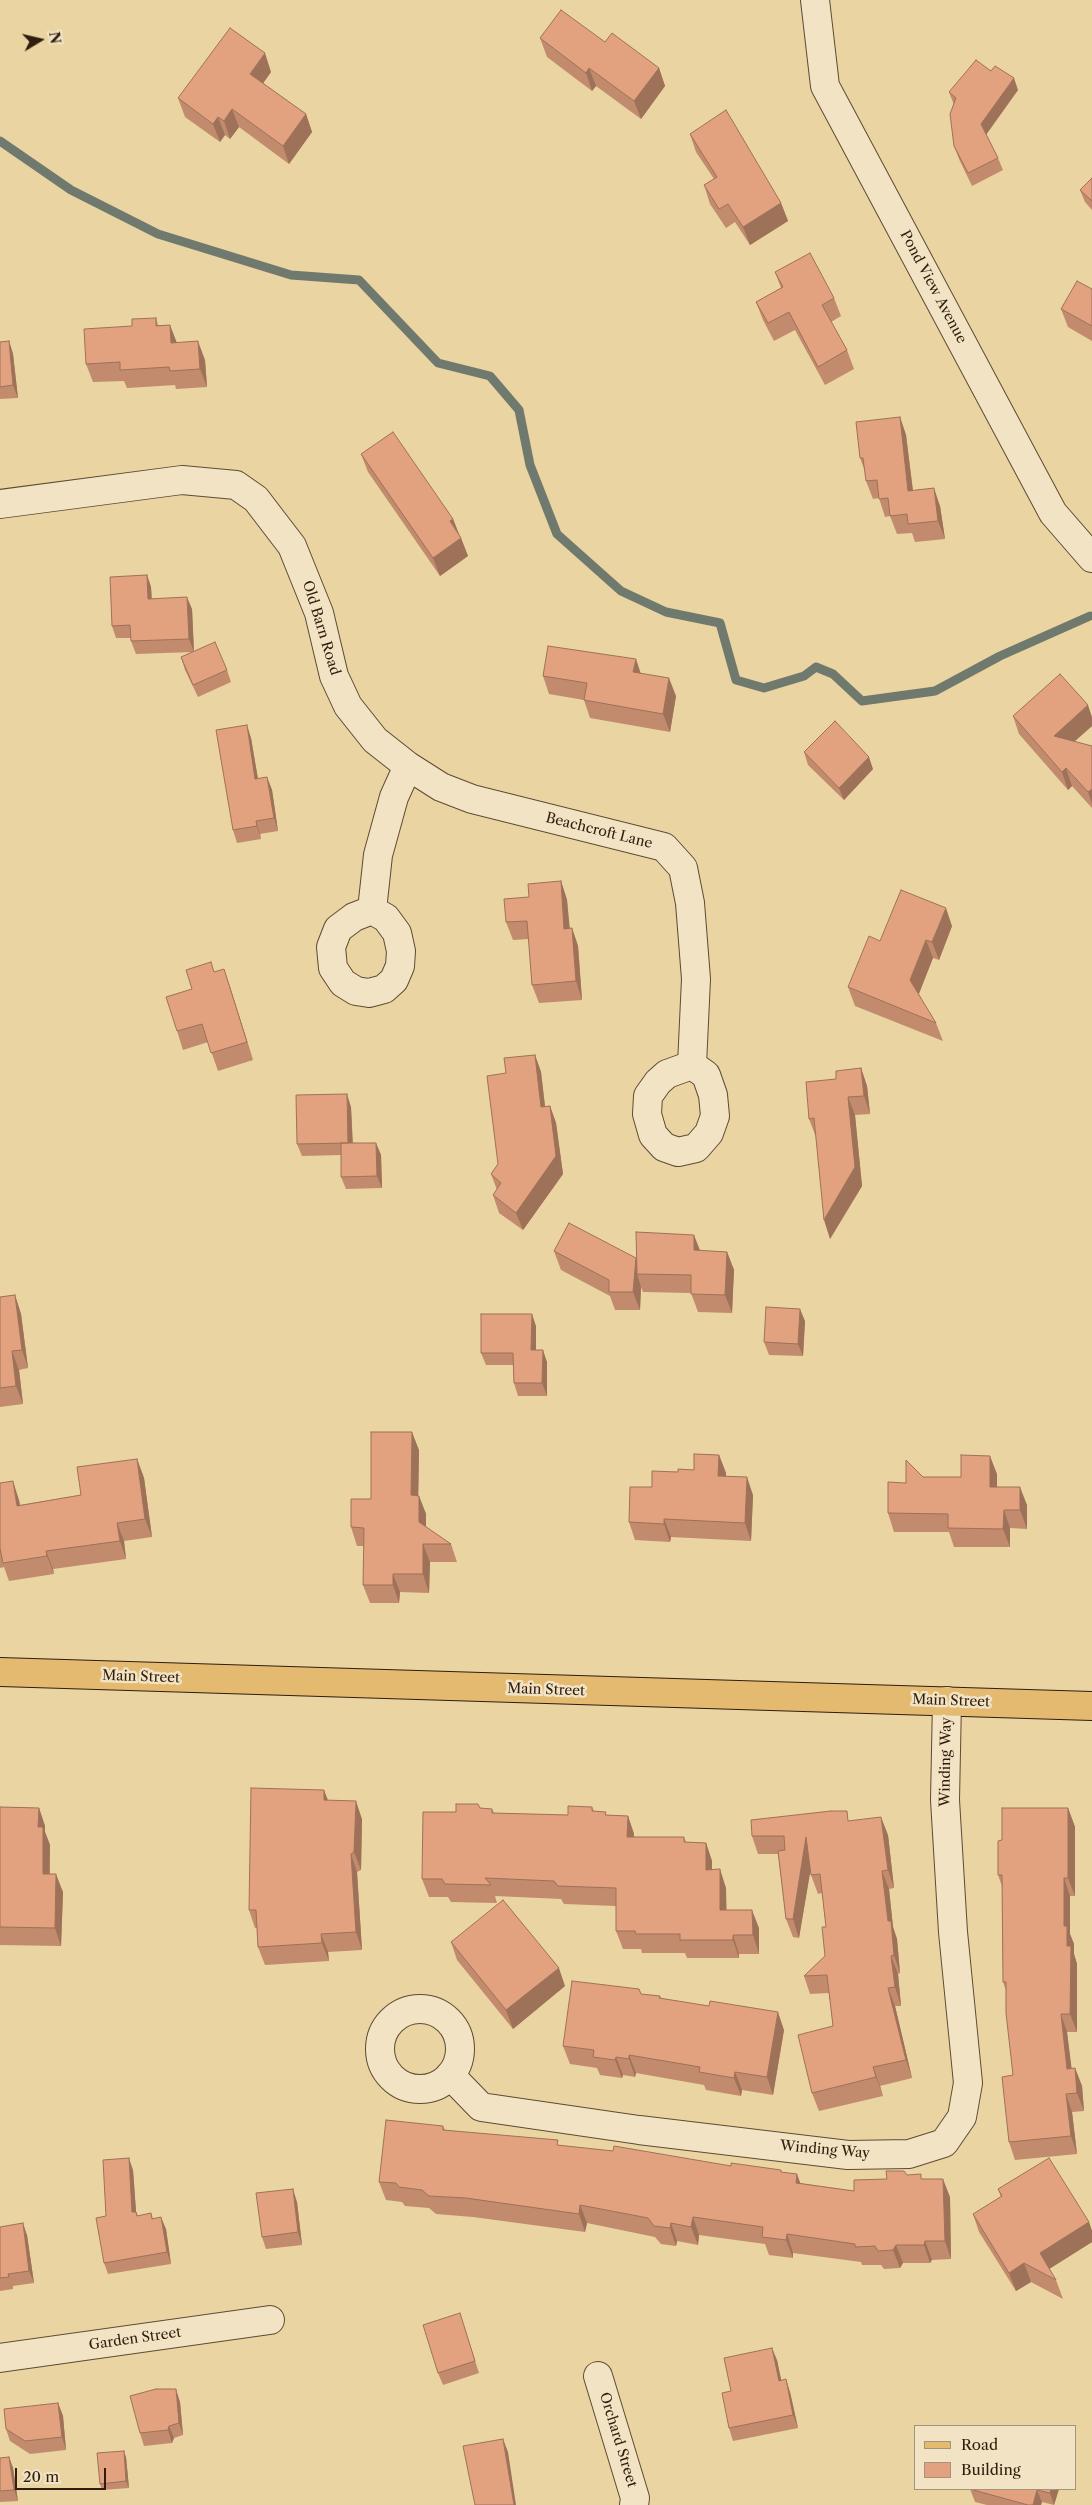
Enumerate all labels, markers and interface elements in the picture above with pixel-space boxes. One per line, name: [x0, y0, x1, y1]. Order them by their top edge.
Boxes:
north arrow: [15, 15, 65, 65]
text: N: [45, 30, 65, 45]
street label: Pond View Avenue: [896, 228, 970, 346]
street label: Old Barn Road: [299, 579, 343, 677]
street label: Beachcroft Lane: [544, 810, 654, 852]
street label: Main Street: [102, 1667, 180, 1687]
street label: Main Street: [507, 1680, 585, 1700]
street label: Main Street: [912, 1691, 990, 1711]
street label: Winding Way: [937, 1717, 955, 1807]
street label: Winding Way: [779, 2138, 871, 2162]
street label: Garden Street: [88, 2324, 182, 2354]
street label: Orchard Street: [596, 2390, 640, 2490]
legend: [914, 2425, 1077, 2490]
text: Road: [961, 2435, 998, 2454]
scale bar: [18, 2458, 109, 2490]
text: Building: [961, 2460, 1021, 2479]
text: 20 m: [23, 2467, 59, 2486]

